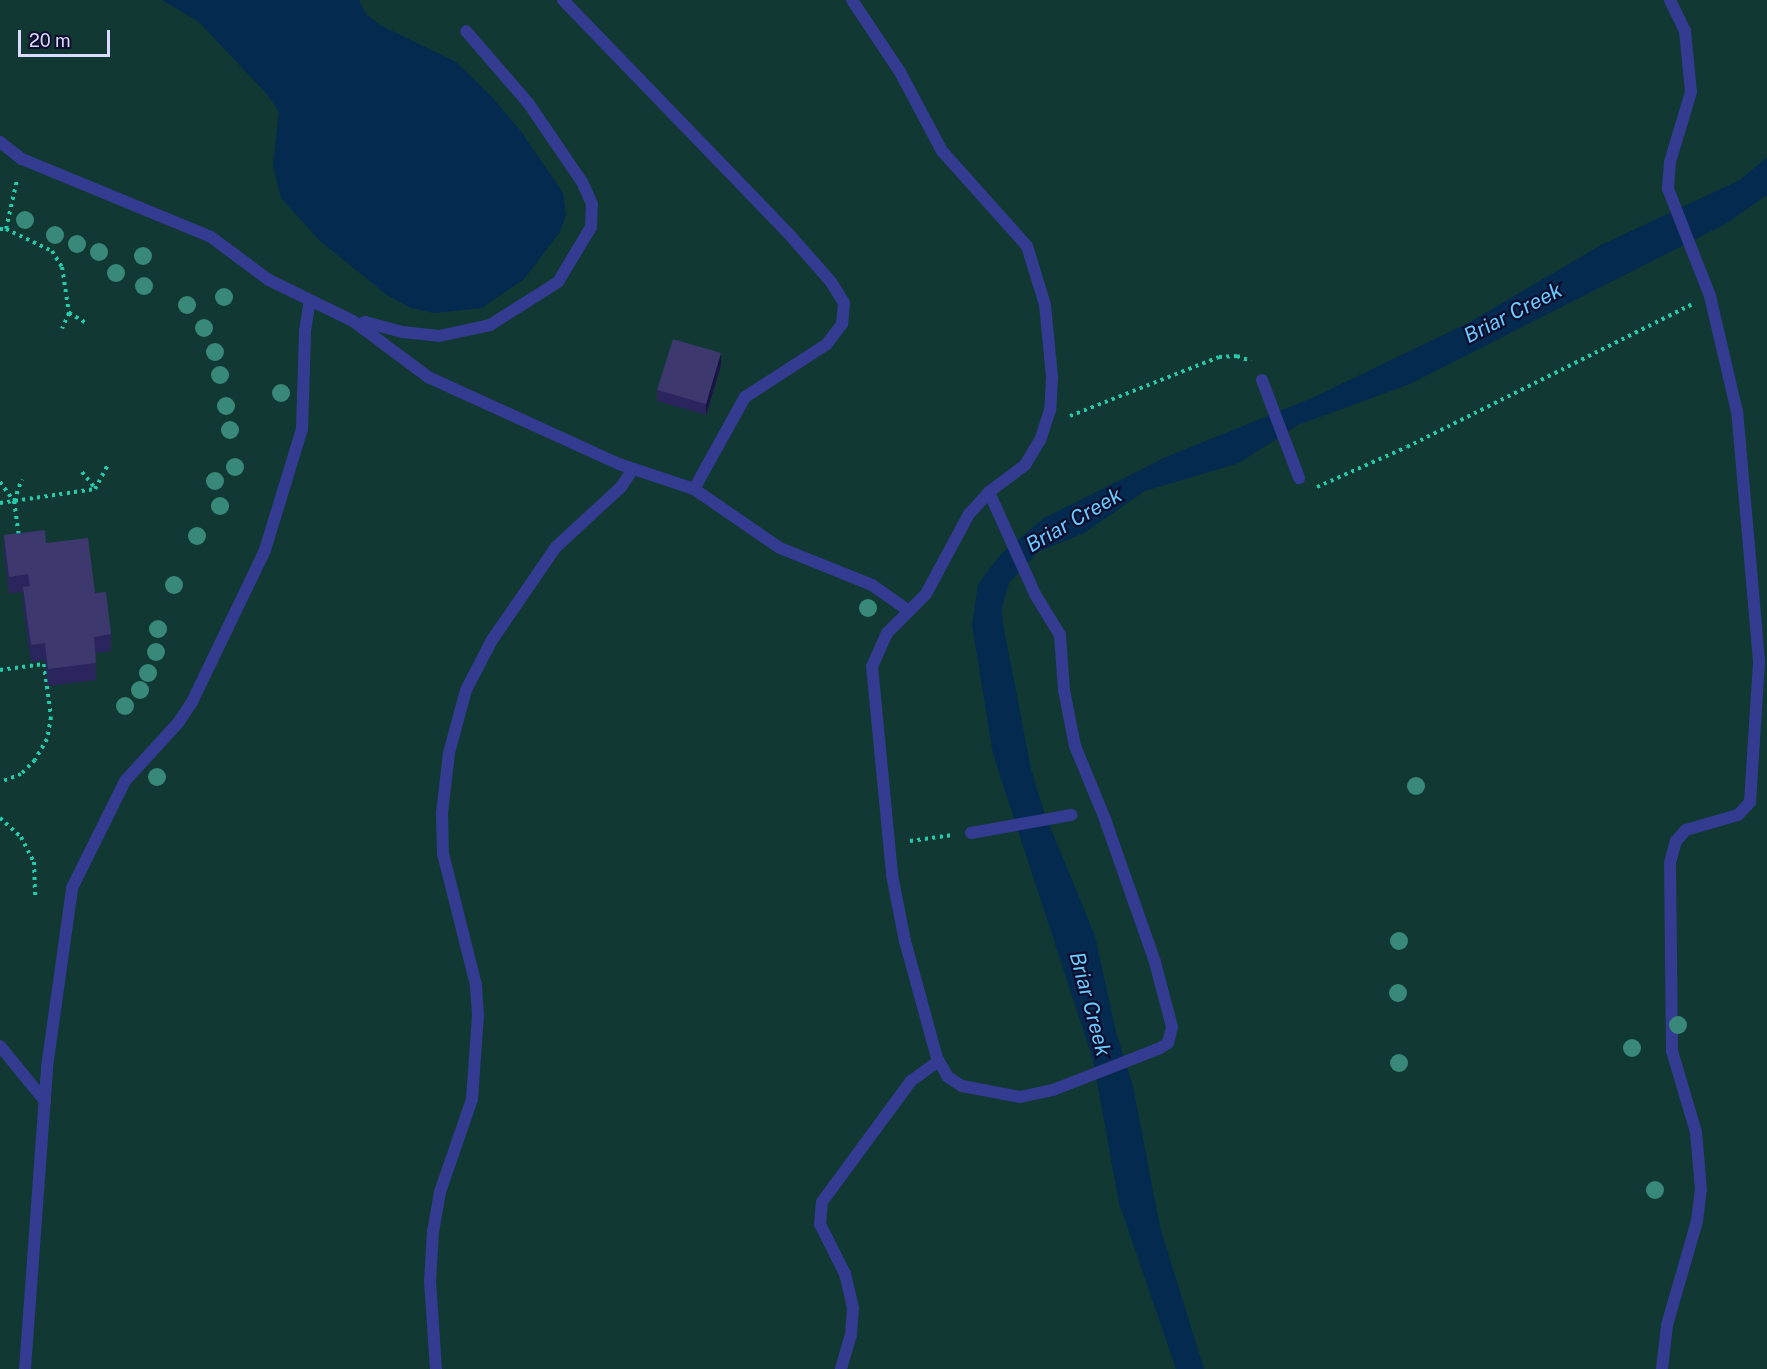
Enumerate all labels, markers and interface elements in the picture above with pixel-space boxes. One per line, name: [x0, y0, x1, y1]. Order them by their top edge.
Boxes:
scale bar: [21, 18, 112, 56]
text: 20 m: [29, 30, 71, 51]
water label: Briar Creek: [1460, 278, 1566, 348]
water label: Briar Creek: [1021, 482, 1127, 558]
water label: Briar Creek: [1064, 949, 1116, 1059]

